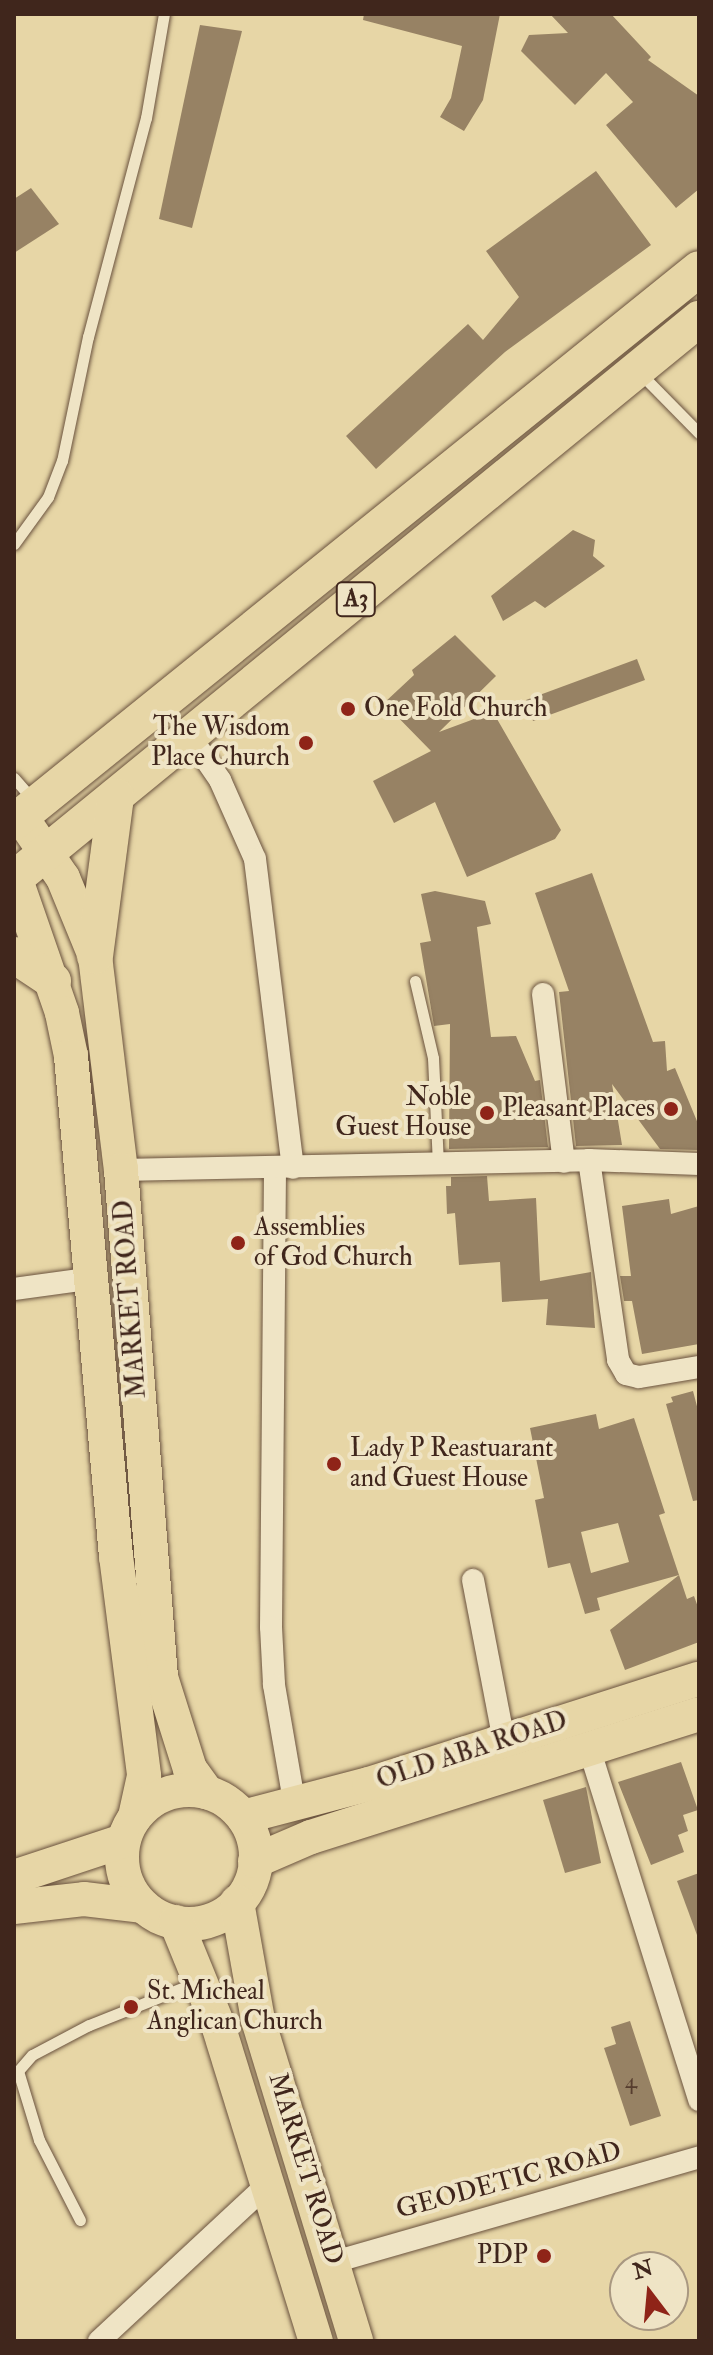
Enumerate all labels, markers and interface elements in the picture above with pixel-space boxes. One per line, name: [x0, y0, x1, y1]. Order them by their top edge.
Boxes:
road number: A3: [334, 579, 378, 619]
place label: One Fold Church: [364, 693, 547, 725]
marker: One Fold Church: [339, 700, 357, 718]
place label: The Wisdom Place Church: [151, 712, 290, 774]
marker: The Wisdom Place Church: [297, 734, 315, 752]
place label: Noble Guest House: [335, 1082, 471, 1144]
place label: Pleasant Places: [502, 1093, 655, 1125]
marker: Pleasant Places: [662, 1100, 680, 1118]
marker: Noble Guest House: [478, 1104, 496, 1122]
street label: MARKET ROAD: [109, 1199, 153, 1399]
place label: Assemblies of God Church: [254, 1212, 413, 1274]
marker: Assemblies of God Church: [229, 1234, 247, 1252]
place label: Lady P Reastuarant and Guest House: [350, 1433, 553, 1494]
marker: Lady P Reastuarant and Guest House: [325, 1455, 343, 1473]
street label: OLD ABA ROAD: [373, 1705, 571, 1797]
place label: St. Micheal Anglican Church: [147, 1976, 323, 2038]
marker: St. Micheal Anglican Church: [122, 1998, 140, 2016]
street label: MARKET ROAD: [261, 2069, 349, 2269]
house number: 4: [625, 2069, 637, 2095]
street label: GEODETIC ROAD: [393, 2136, 625, 2226]
place label: PDP: [477, 2240, 528, 2272]
marker: PDP: [535, 2247, 553, 2265]
north arrow: [609, 2251, 689, 2331]
text: N: [630, 2254, 656, 2286]

